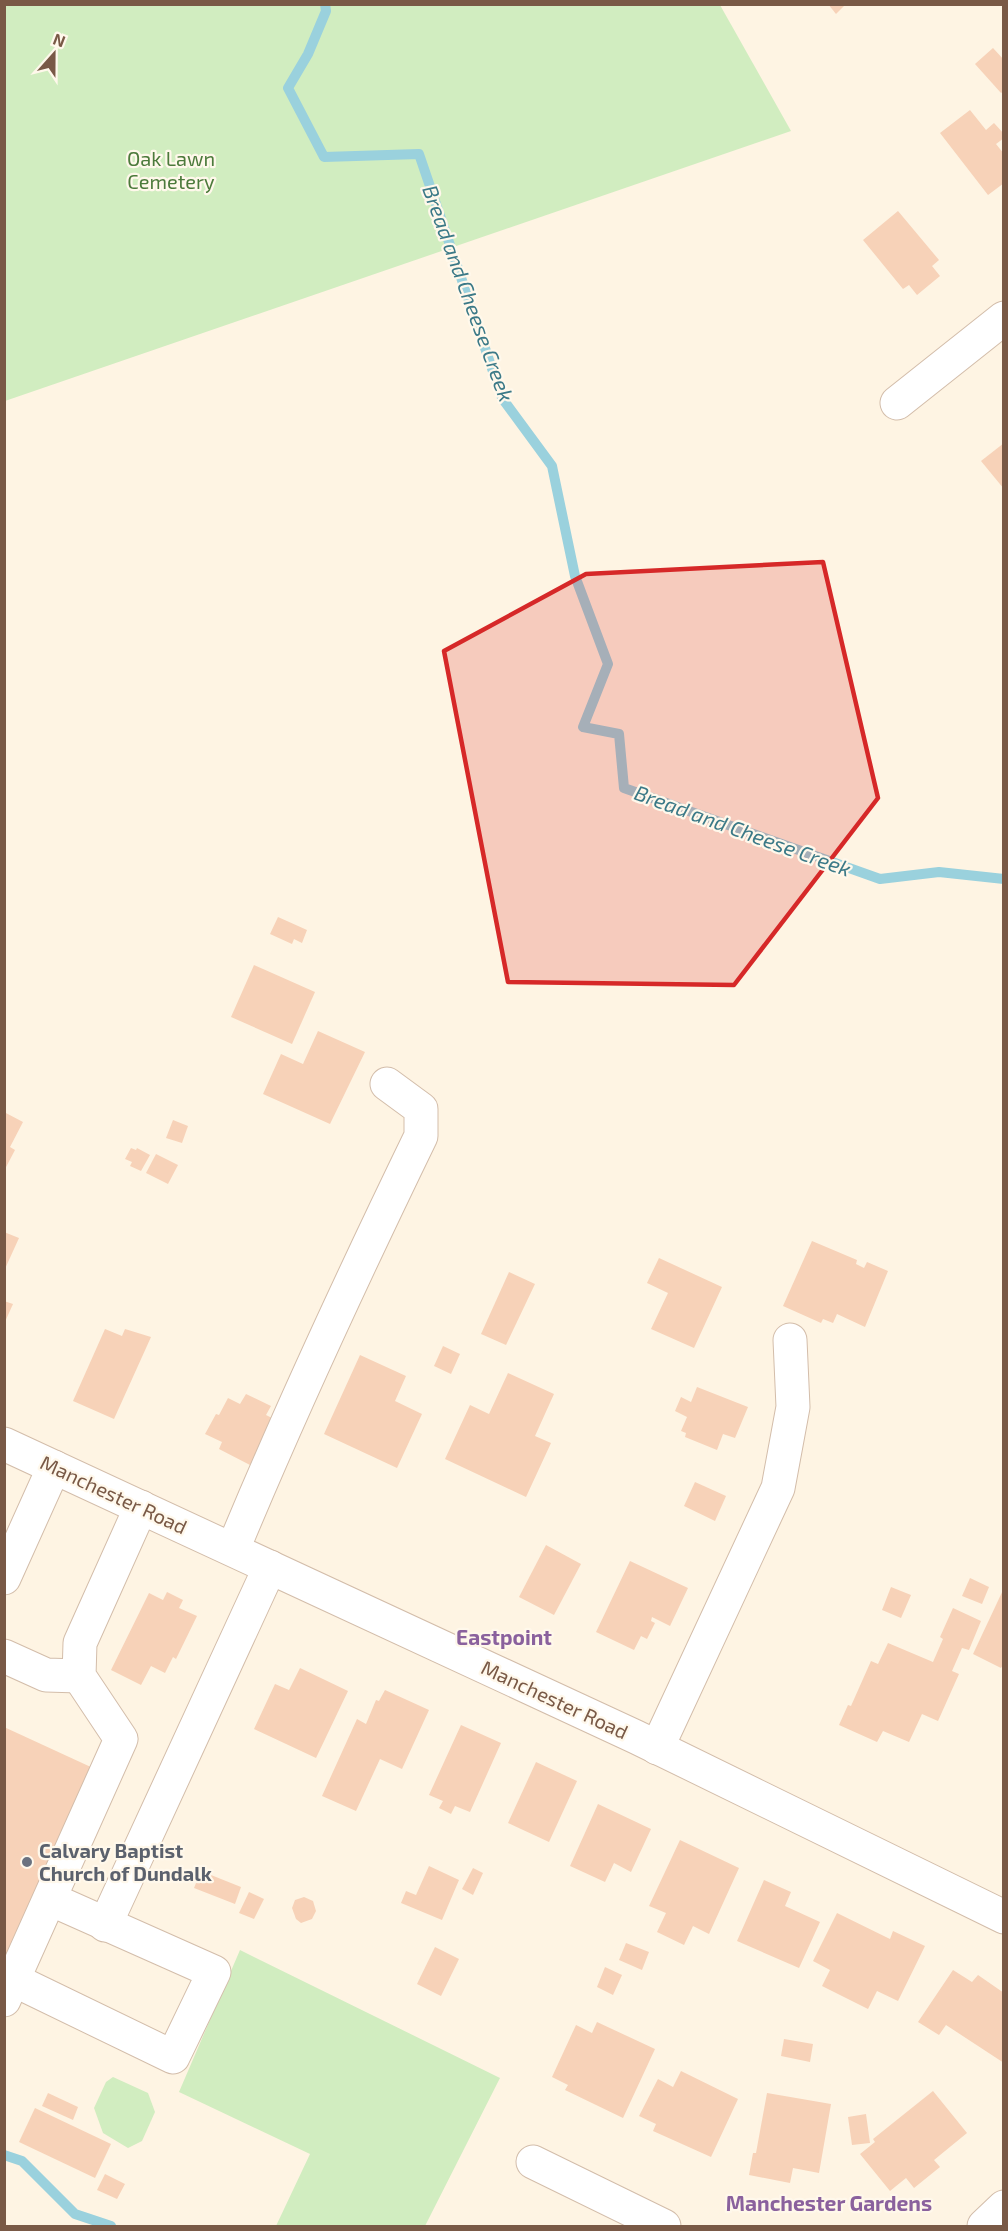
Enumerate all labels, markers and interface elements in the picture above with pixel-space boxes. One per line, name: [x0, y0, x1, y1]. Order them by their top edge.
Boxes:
north arrow: [24, 24, 84, 84]
text: N: [51, 29, 68, 50]
park label: Oak Lawn Cemetery: [127, 146, 215, 193]
water label: Bread and Cheese Creek: [418, 181, 520, 405]
water label: Bread and Cheese Creek: [631, 779, 855, 881]
street label: Manchester Road: [37, 1450, 191, 1538]
district label: Eastpoint: [456, 1624, 552, 1649]
street label: Manchester Road: [478, 1655, 632, 1743]
place label: Calvary Baptist Church of Dundalk: [39, 1838, 213, 1885]
marker: Calvary Baptist Church of Dundalk: [20, 1855, 34, 1869]
district label: Manchester Gardens: [726, 2190, 932, 2215]

